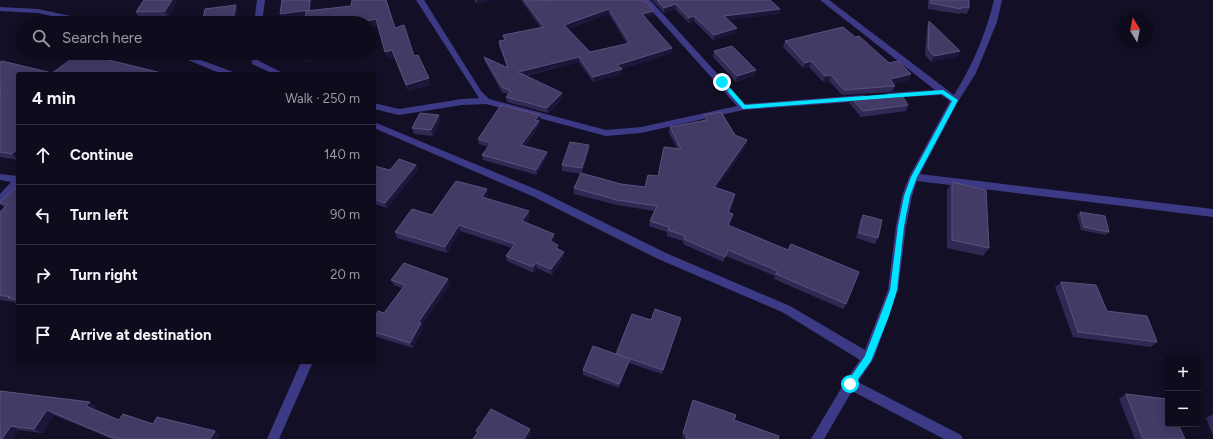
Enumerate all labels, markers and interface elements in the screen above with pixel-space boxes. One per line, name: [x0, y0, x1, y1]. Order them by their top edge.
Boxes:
north arrow: [1117, 12, 1153, 48]
search box: [16, 16, 376, 60]
icon: search: [30, 27, 52, 49]
text: Search here: [62, 29, 142, 47]
route end: [713, 73, 731, 91]
text: 4 min: [32, 88, 76, 108]
text: Walk · 250 m: [285, 91, 360, 106]
icon: ahead: [32, 144, 54, 166]
text: Continue: [70, 146, 133, 164]
text: 140 m: [324, 147, 360, 162]
icon: left: [32, 204, 54, 226]
text: Turn left: [70, 206, 128, 224]
text: 90 m: [330, 207, 360, 222]
icon: right: [32, 264, 54, 286]
text: Turn right: [70, 266, 138, 284]
text: 20 m: [330, 267, 360, 282]
icon: arrive: [32, 324, 54, 346]
text: Arrive at destination: [70, 326, 211, 344]
map controls: [1165, 355, 1201, 427]
button: +: [1165, 355, 1201, 391]
route start: [841, 375, 859, 393]
button: −: [1165, 391, 1201, 427]

